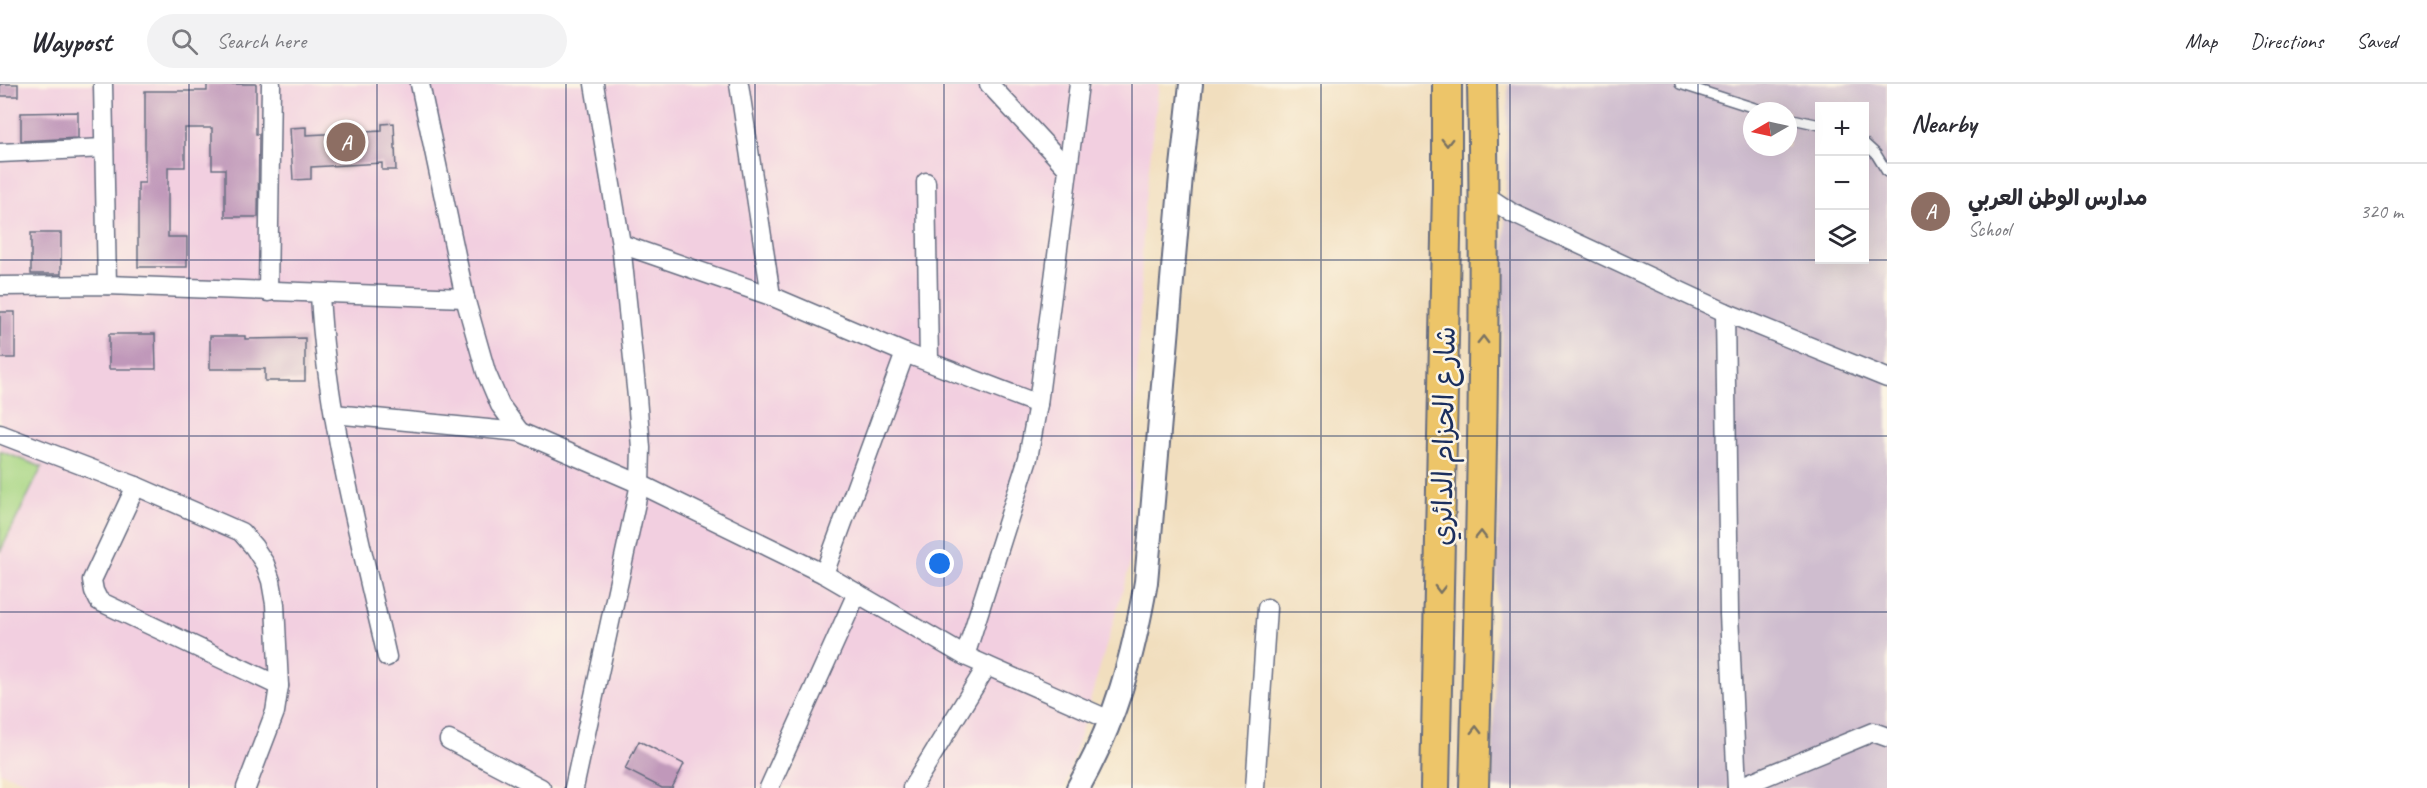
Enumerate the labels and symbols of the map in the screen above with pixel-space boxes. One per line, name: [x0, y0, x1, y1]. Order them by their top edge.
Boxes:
north arrow: [1743, 102, 1797, 156]
pin: A: [326, 120, 366, 164]
one-way arrow: [1441, 138, 1453, 147]
street label: شارع الحزام الدائري: [1424, 326, 1467, 546]
one-way arrow: [1477, 335, 1489, 344]
one-way arrow: [1474, 530, 1487, 539]
your location: [925, 549, 954, 578]
one-way arrow: [1434, 585, 1446, 594]
one-way arrow: [1469, 725, 1482, 734]

